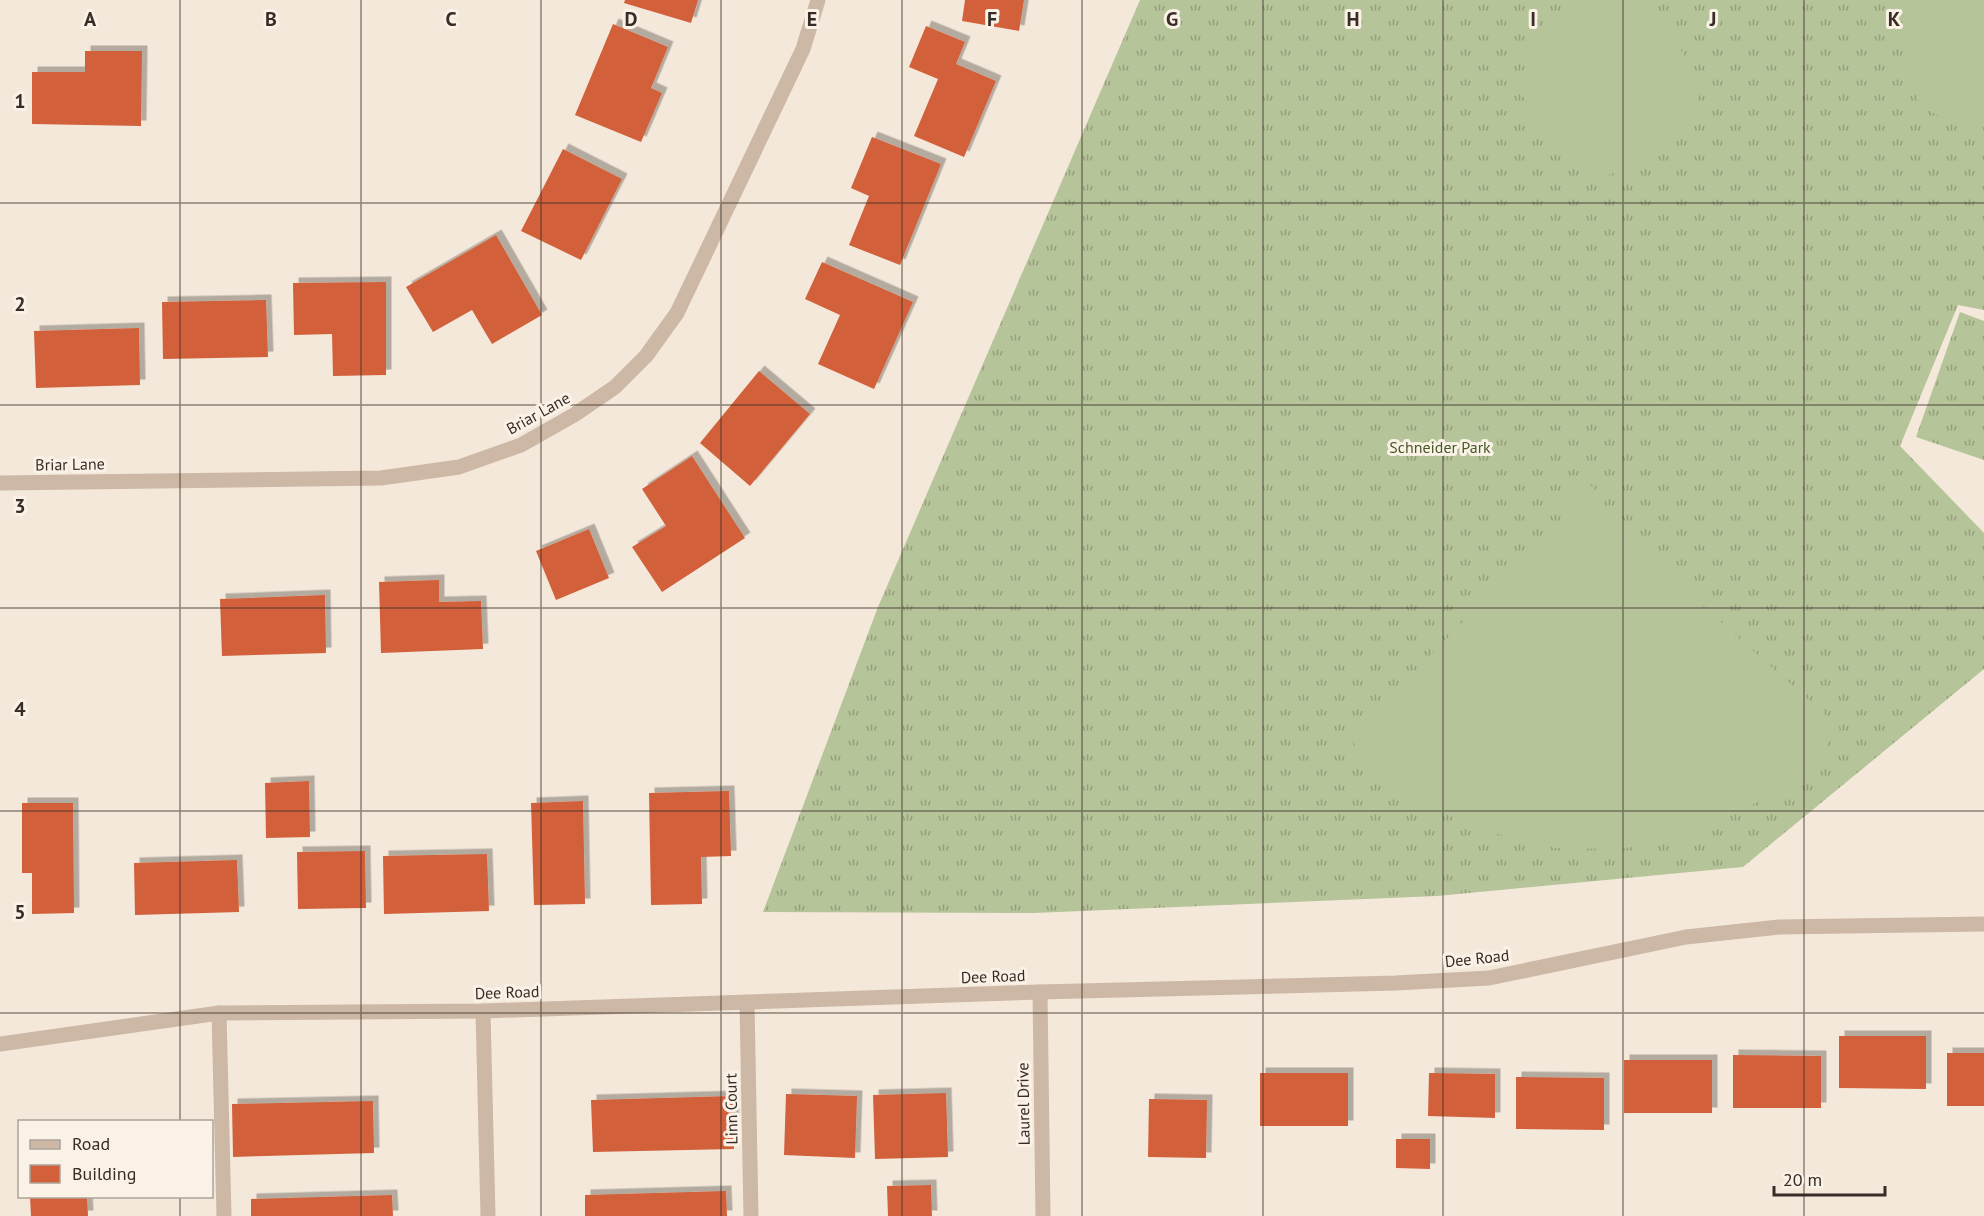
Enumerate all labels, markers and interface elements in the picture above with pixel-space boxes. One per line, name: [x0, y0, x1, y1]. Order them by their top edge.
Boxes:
text: A: [84, 6, 97, 32]
text: B: [265, 6, 277, 32]
text: C: [445, 6, 457, 32]
text: D: [625, 6, 638, 32]
text: E: [807, 6, 817, 32]
text: F: [987, 6, 997, 32]
text: G: [1166, 6, 1178, 32]
text: H: [1346, 6, 1360, 32]
text: I: [1530, 6, 1536, 32]
text: J: [1709, 6, 1716, 32]
text: K: [1888, 6, 1901, 32]
text: 1: [14, 88, 26, 114]
text: 2: [14, 291, 26, 317]
street label: Briar Lane: [503, 387, 573, 439]
park label: Schneider Park: [1389, 437, 1491, 457]
street label: Briar Lane: [35, 453, 105, 475]
text: 3: [14, 493, 26, 519]
text: 4: [14, 696, 26, 722]
text: 5: [14, 899, 26, 925]
street label: Dee Road: [1444, 945, 1510, 971]
street label: Dee Road: [960, 965, 1026, 987]
street label: Dee Road: [474, 981, 540, 1003]
street label: Laurel Drive: [1012, 1062, 1034, 1146]
street label: Linn Court: [720, 1073, 742, 1145]
legend: [18, 1120, 213, 1198]
text: Road: [72, 1132, 110, 1155]
scale bar: [1774, 1159, 1885, 1197]
text: Building: [72, 1162, 136, 1185]
text: 20 m: [1783, 1168, 1822, 1191]

